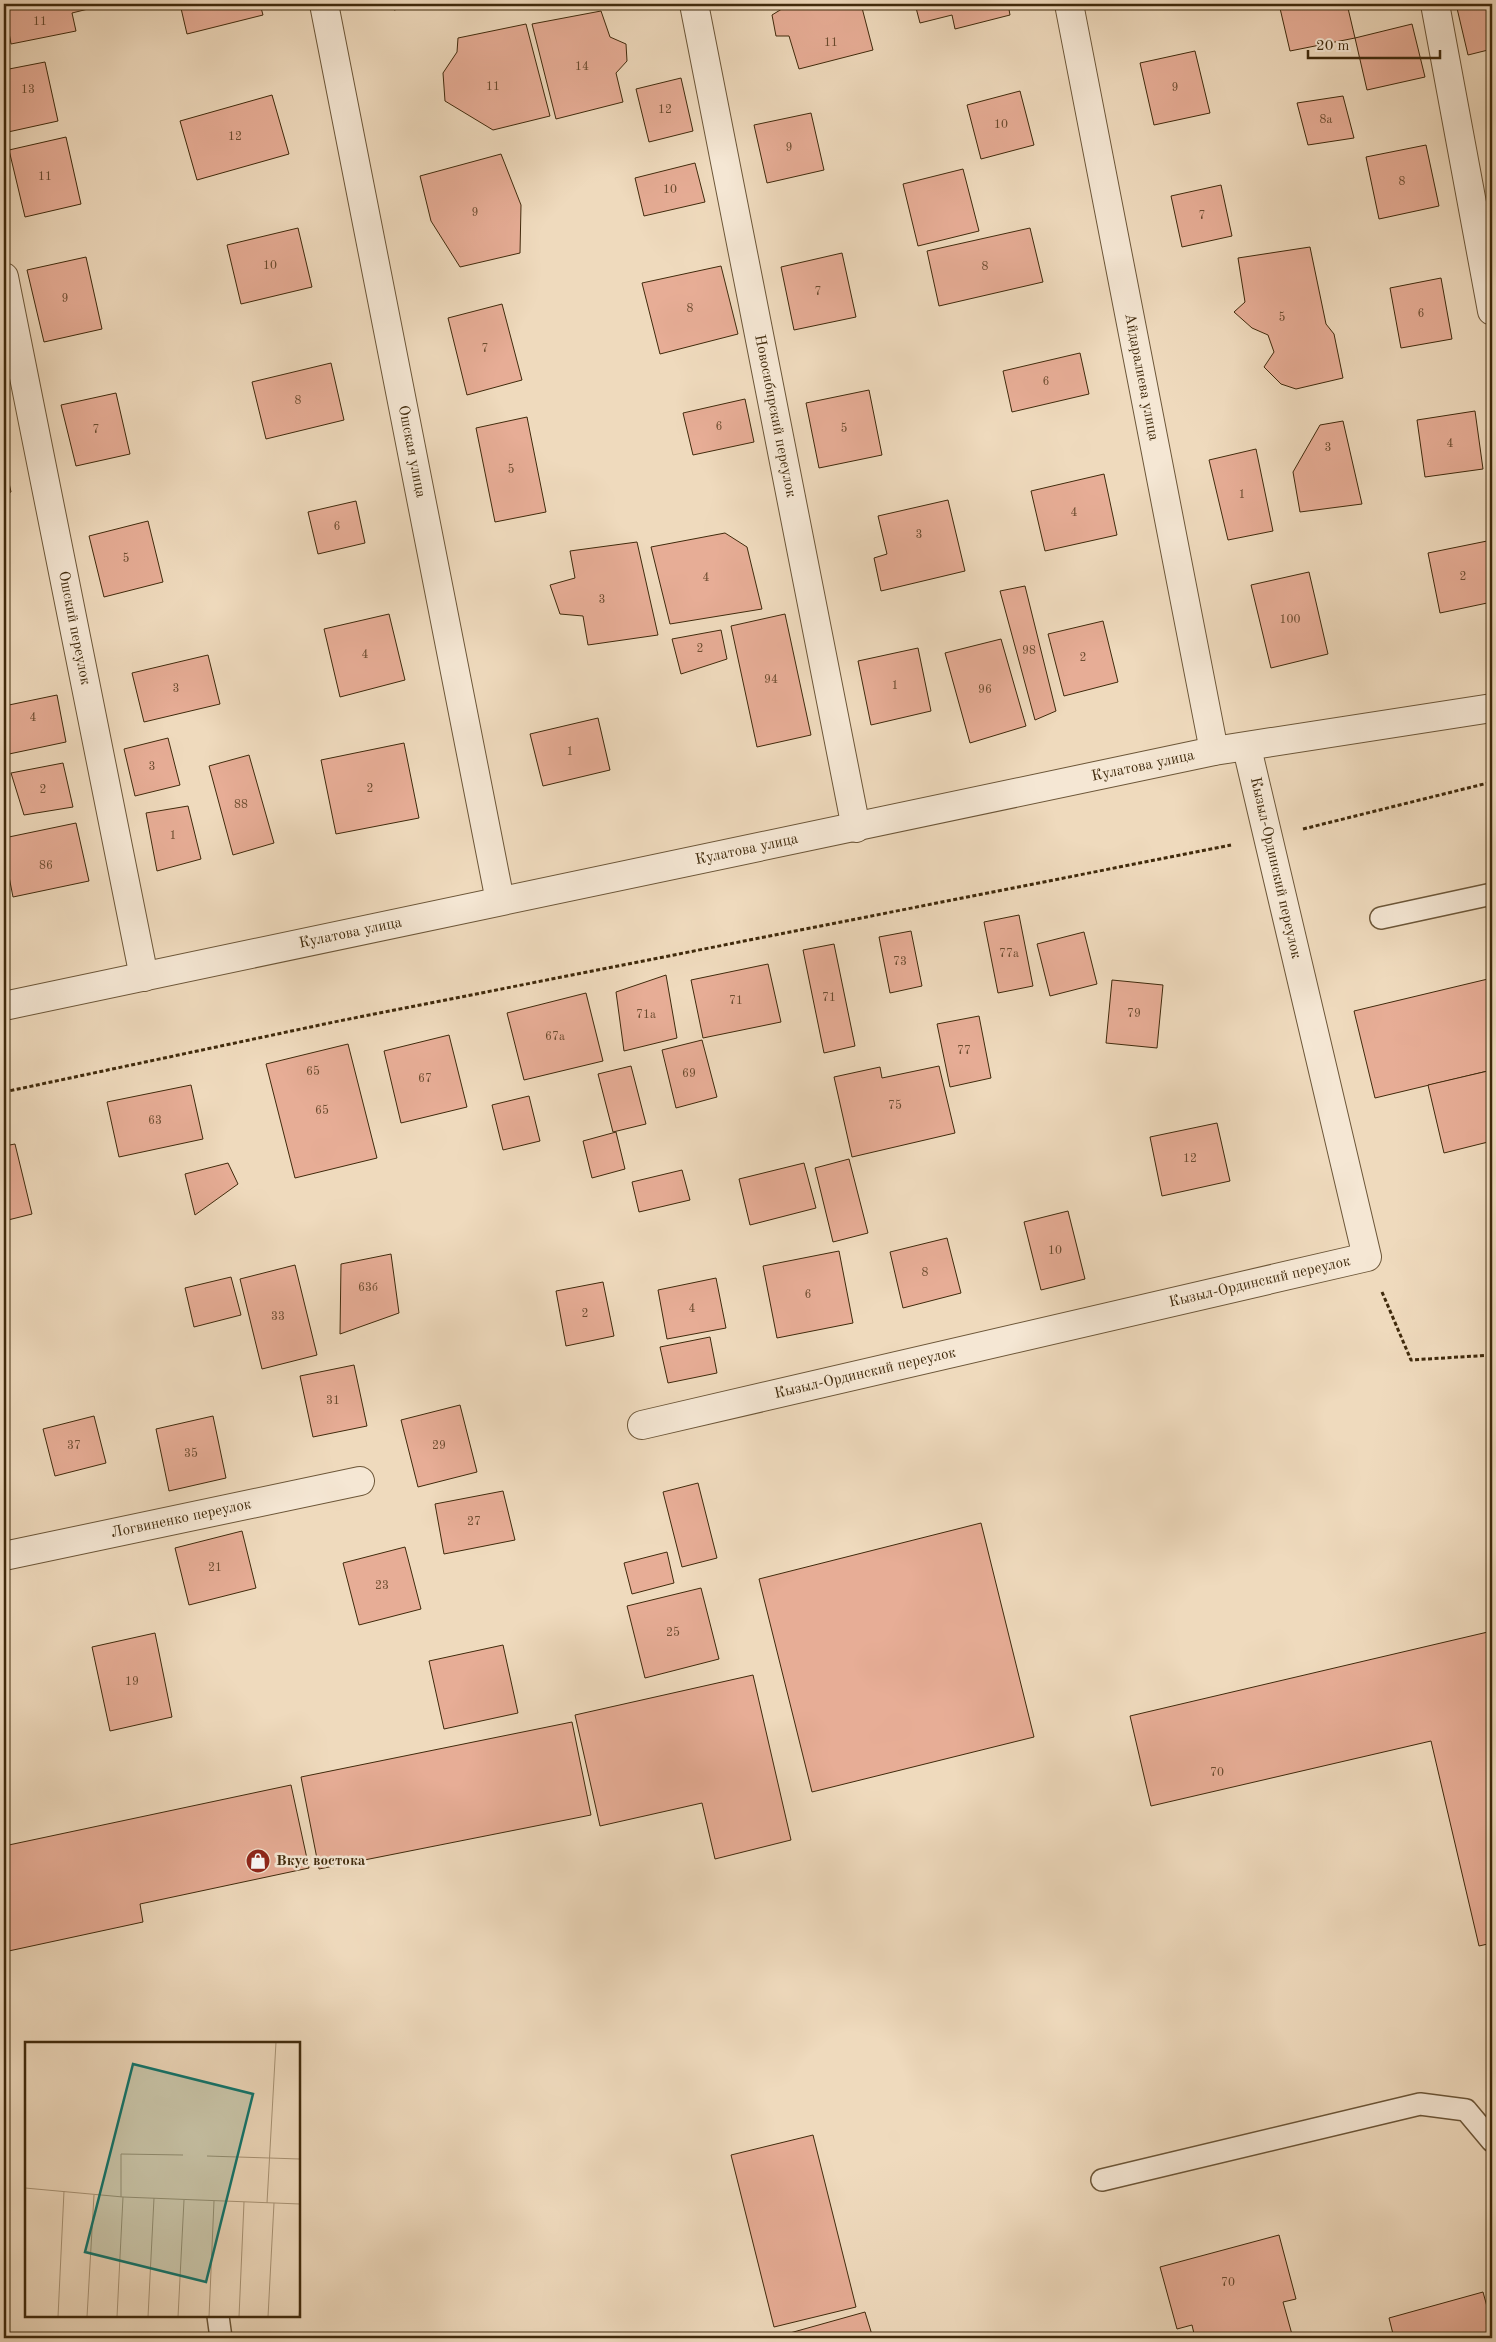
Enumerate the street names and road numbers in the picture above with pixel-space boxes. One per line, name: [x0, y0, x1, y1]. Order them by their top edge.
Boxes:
street label: Айдаралиева улица: [1122, 312, 1161, 443]
street label: Новосибирский переулок: [752, 333, 798, 499]
street label: Ошская улица: [395, 404, 428, 500]
street label: Ошский переулок: [55, 570, 93, 687]
street label: Кулатова улица: [1090, 748, 1196, 784]
street label: Кызыл-Ординский переулок: [1247, 776, 1303, 961]
street label: Кулатова улица: [694, 831, 800, 868]
street label: Кулатова улица: [298, 915, 404, 951]
street label: Кызыл-Ординский переулок: [1167, 1253, 1352, 1310]
street label: Кызыл-Ординский переулок: [773, 1345, 958, 1402]
street label: Логвиненко переулок: [110, 1497, 253, 1541]

